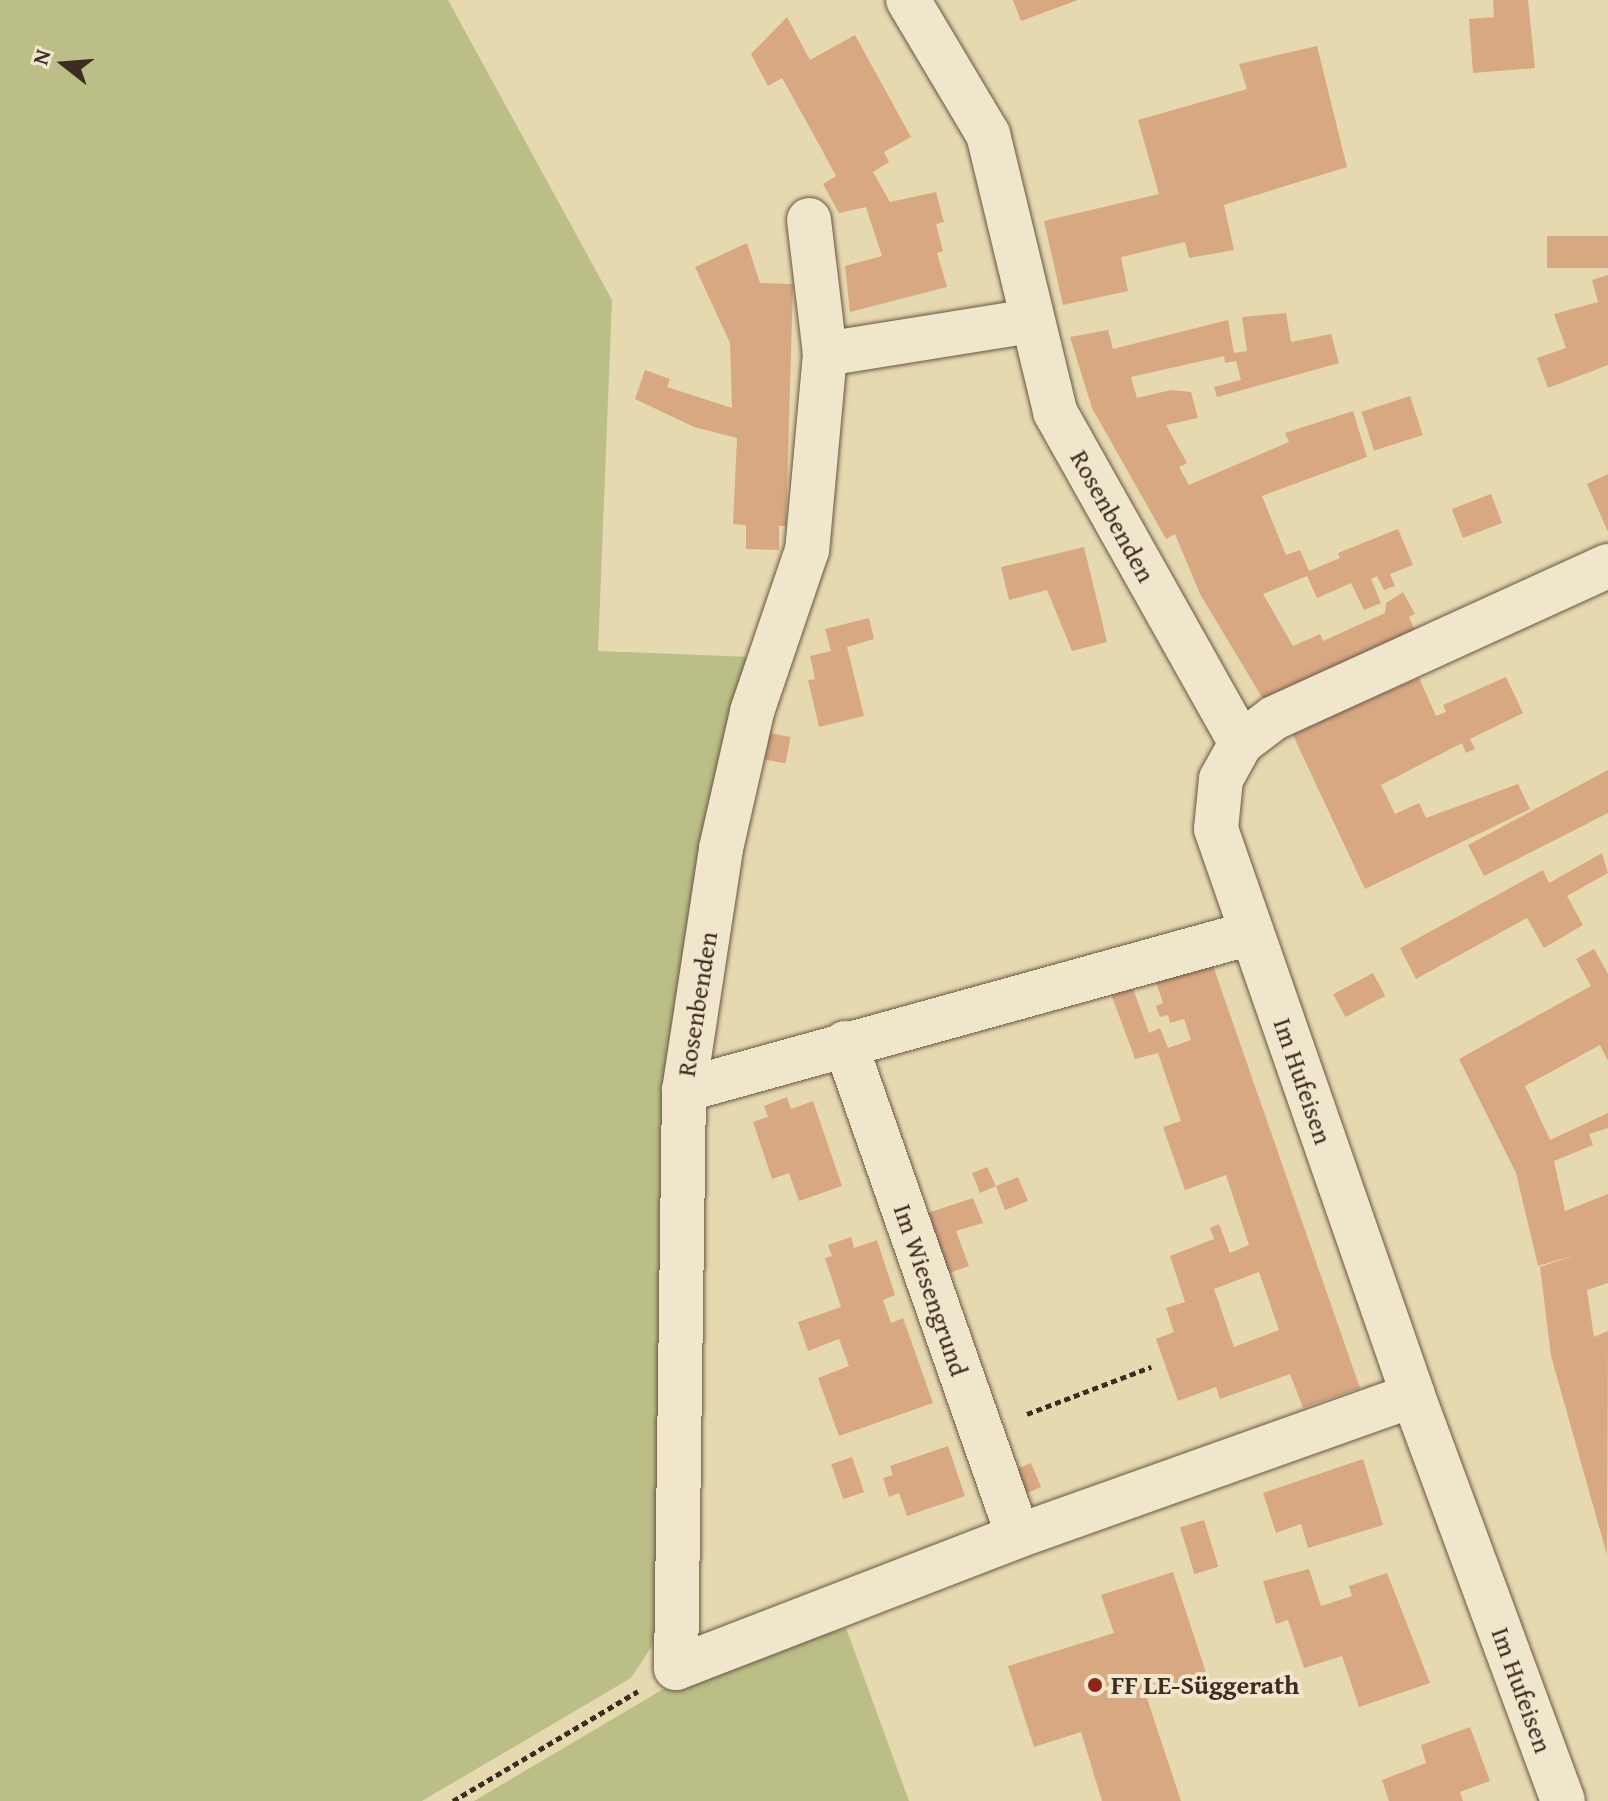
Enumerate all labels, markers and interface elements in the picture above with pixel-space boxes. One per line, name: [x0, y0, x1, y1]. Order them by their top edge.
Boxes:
north arrow: [24, 24, 104, 104]
text: N: [24, 45, 59, 69]
street label: Rosenbenden: [1064, 444, 1162, 588]
street label: Rosenbenden: [670, 929, 724, 1079]
street label: Im Hufeisen: [1267, 1014, 1339, 1148]
street label: Im Wiesengrund: [887, 1200, 975, 1380]
street label: Im Hufeisen: [1485, 1623, 1559, 1757]
place label: FF LE-Süggerath: [1111, 1669, 1299, 1701]
marker: FF LE-Süggerath: [1086, 1676, 1104, 1694]

